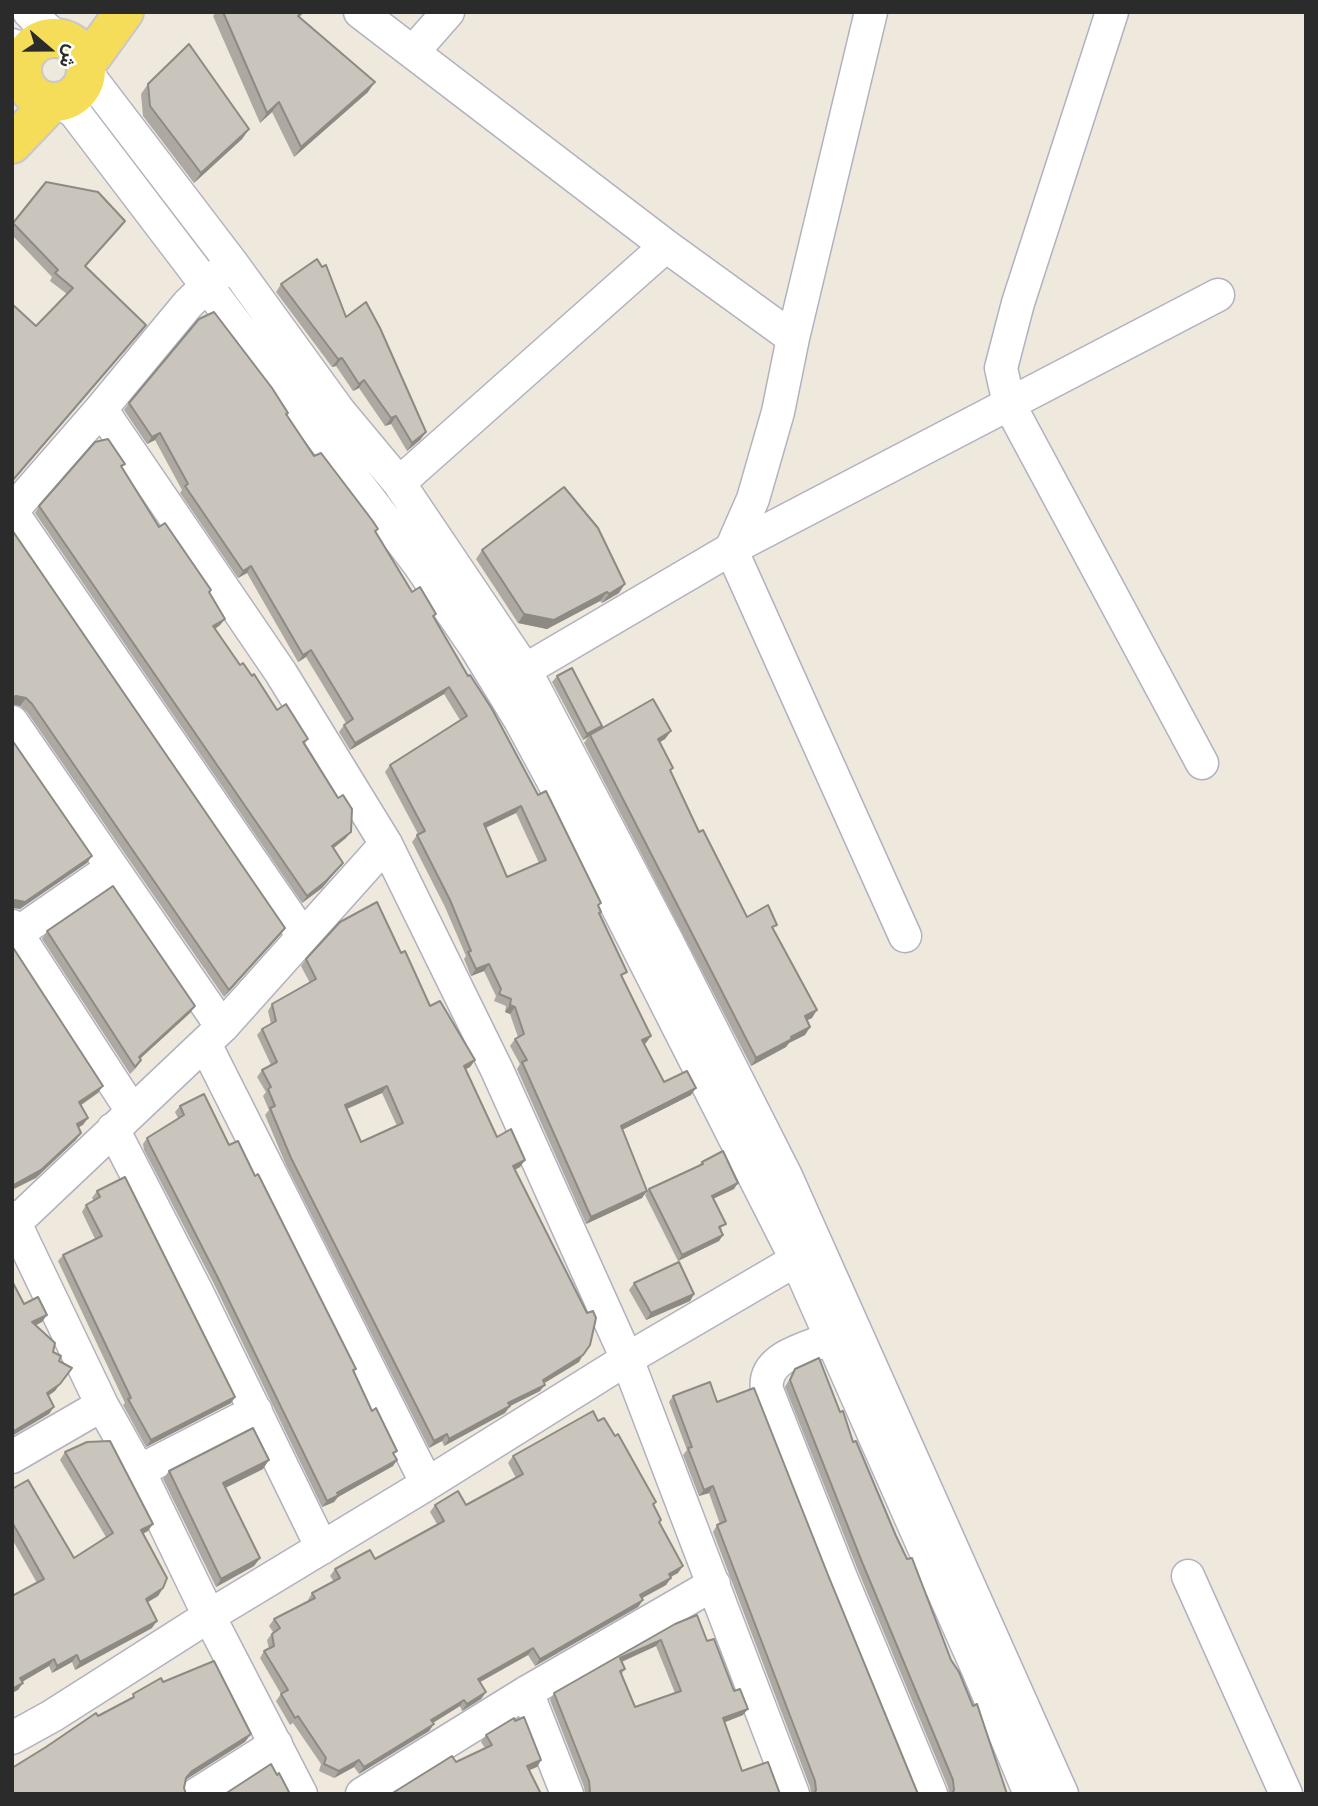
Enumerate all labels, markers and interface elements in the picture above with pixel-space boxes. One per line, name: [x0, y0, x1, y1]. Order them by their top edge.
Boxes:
north arrow: [14, 14, 84, 84]
text: ش: [54, 42, 83, 71]

